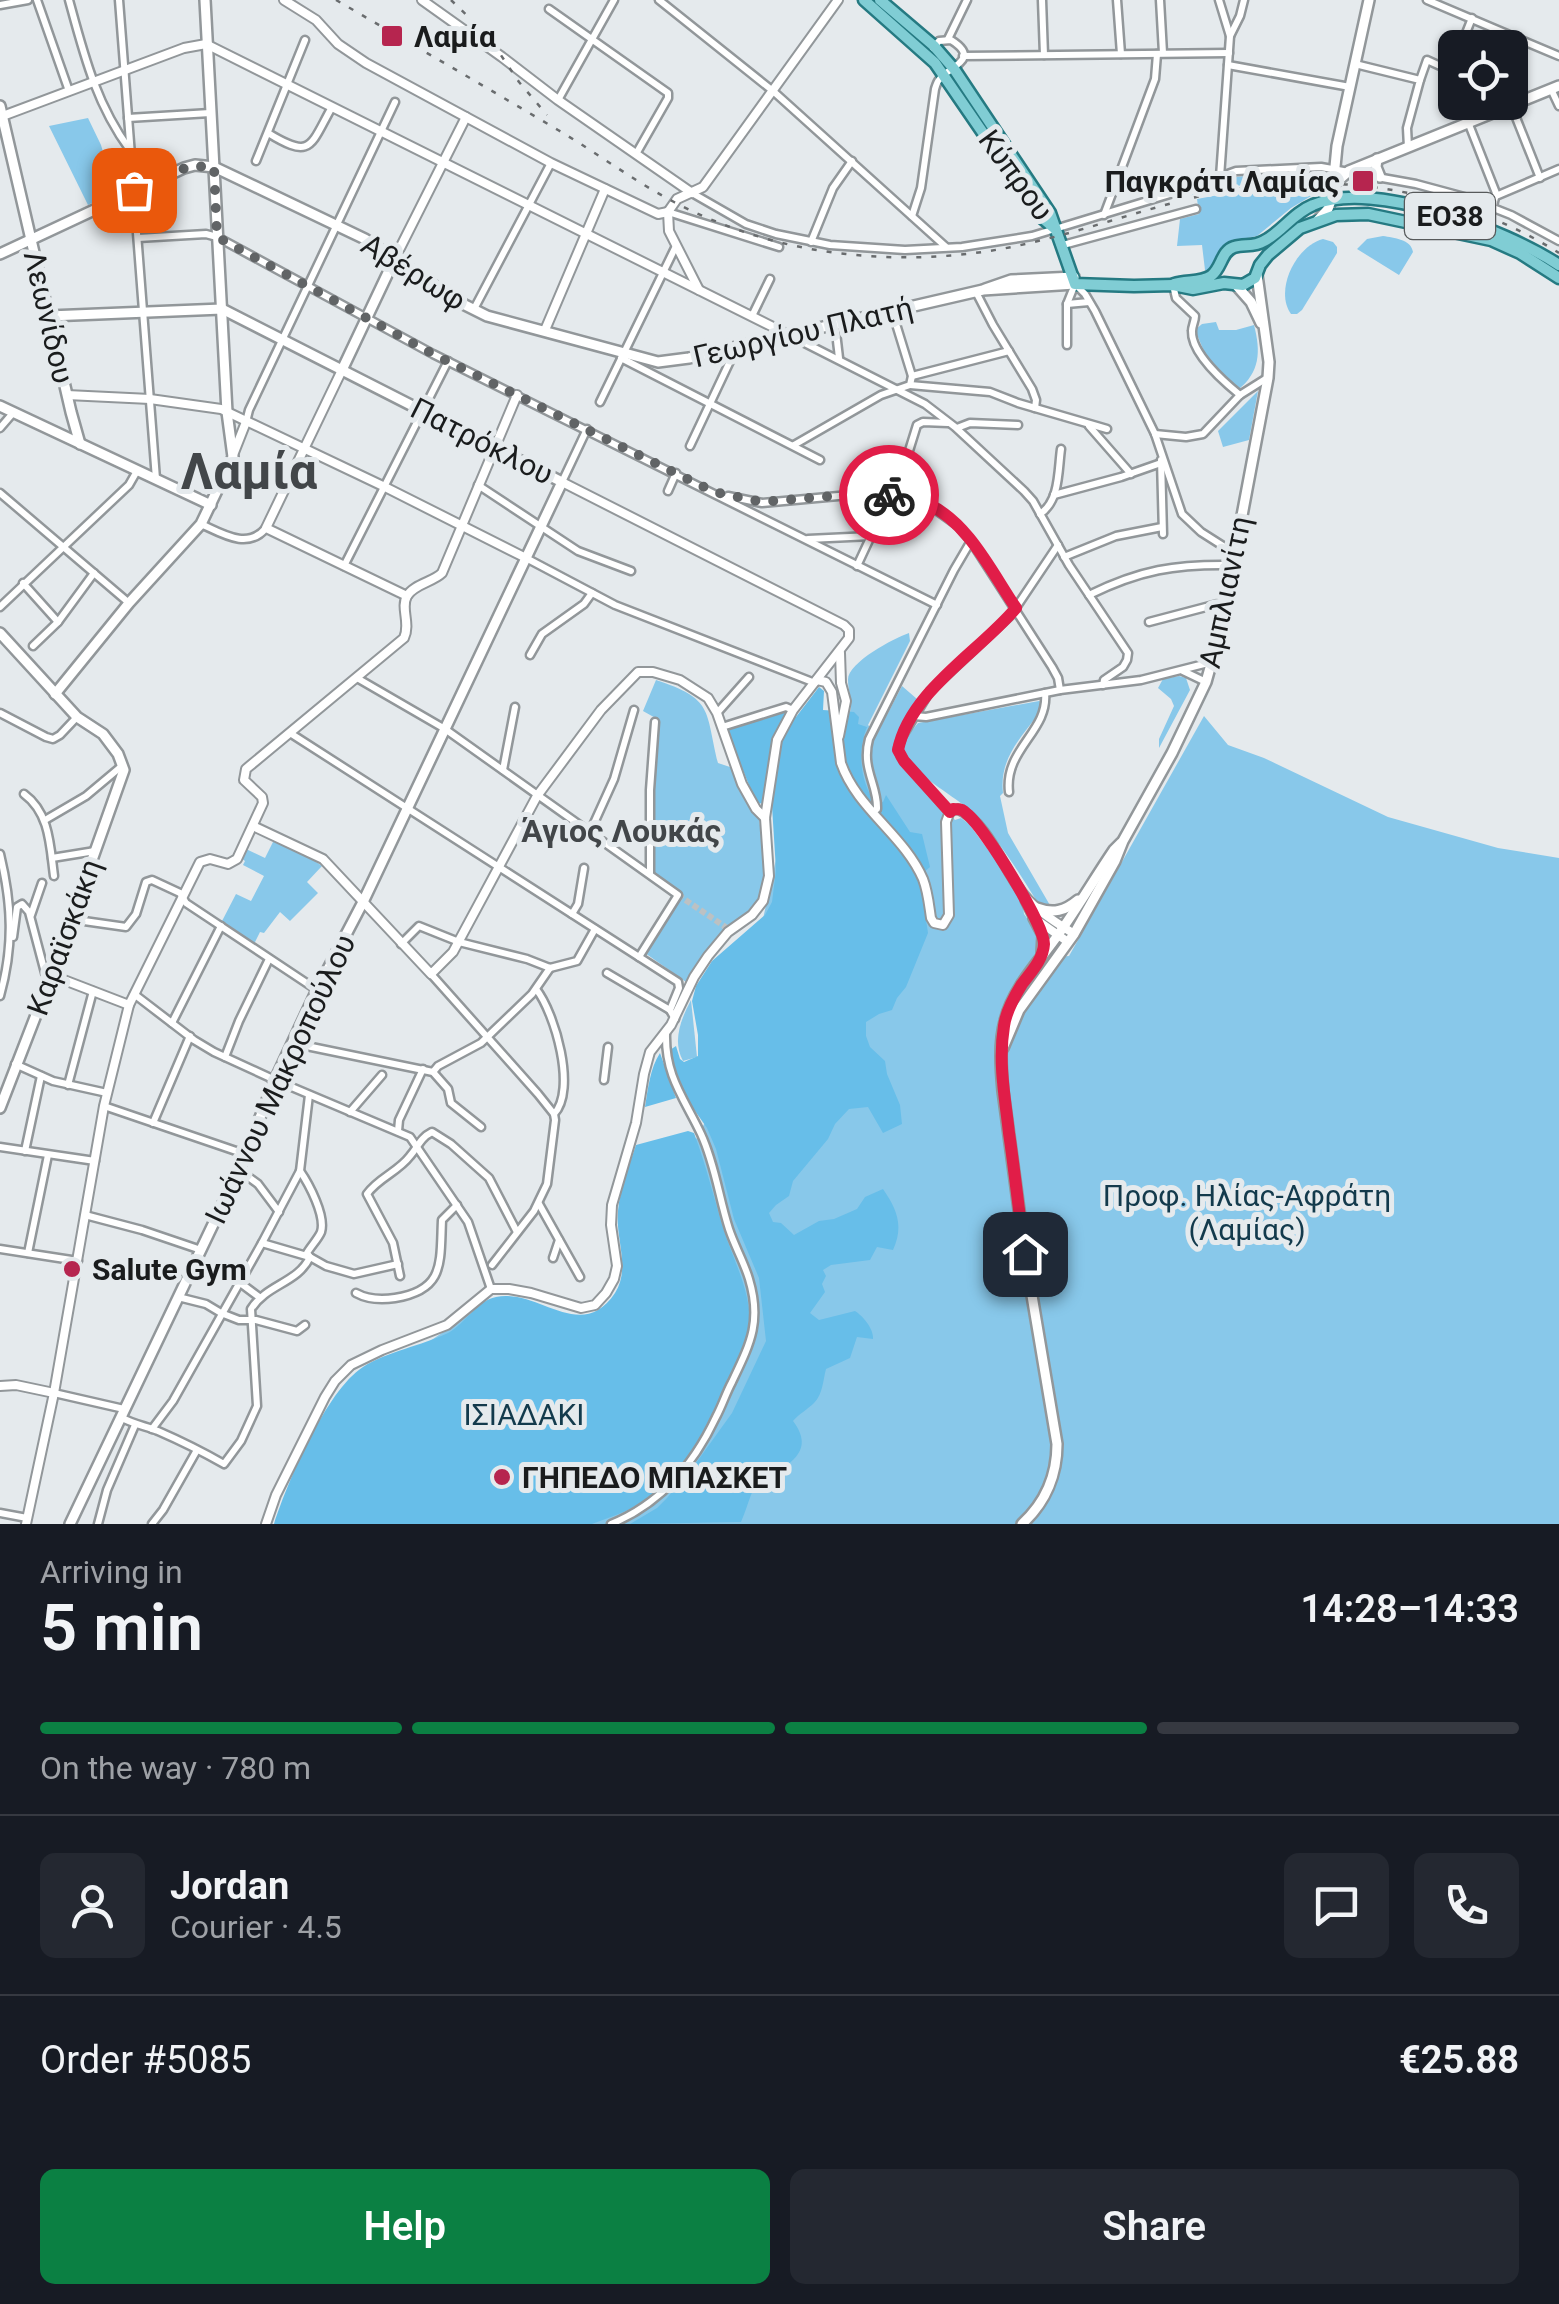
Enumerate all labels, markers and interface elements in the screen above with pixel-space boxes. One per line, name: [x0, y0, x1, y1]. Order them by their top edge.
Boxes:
place label: Λαμία: [414, 19, 496, 54]
marker: Λαμία: [379, 23, 405, 49]
map controls: [1438, 30, 1528, 120]
button: locate: [1438, 30, 1528, 120]
street label: Κύπρου: [971, 123, 1061, 227]
pin: [92, 148, 177, 233]
icon: bag: [107, 163, 162, 218]
place label: Παγκράτι Λαμίας: [1105, 164, 1340, 199]
marker: Παγκράτι Λαμίας: [1350, 168, 1376, 194]
road number: ΕΟ38: [1405, 193, 1495, 239]
street label: Αβέρωφ: [355, 226, 473, 318]
street label: Λεωνίδου: [17, 247, 81, 387]
street label: Γεωργίου Πλατή: [690, 290, 916, 374]
street label: Πατρόκλου: [405, 390, 559, 492]
district label: Λαμία: [181, 443, 318, 501]
courier: [839, 445, 939, 545]
icon: bike: [862, 468, 917, 523]
street label: Αμπλιανίτη: [1192, 513, 1258, 671]
district label: Άγιος Λουκάς: [521, 812, 721, 850]
street label: Καραϊσκάκη: [20, 854, 108, 1020]
street label: Ιωάννου Μακροπούλου: [198, 929, 362, 1229]
park label: Προφ. Ηλίας-Αφράτη (Λαμίας): [1103, 1178, 1391, 1247]
pin: [983, 1212, 1068, 1297]
icon: home: [998, 1227, 1053, 1282]
place label: Salute Gym: [92, 1252, 247, 1287]
marker: Salute Gym: [61, 1258, 83, 1280]
park label: ΙΣΙΑΔΑΚΙ: [464, 1397, 585, 1432]
place label: ΓΗΠΕΔΟ ΜΠΑΣΚΕΤ: [522, 1460, 787, 1495]
marker: ΓΗΠΕΔΟ ΜΠΑΣΚΕΤ: [491, 1466, 513, 1488]
text: Arriving in: [40, 1553, 183, 1591]
text: 14:28–14:33: [1300, 1587, 1519, 1631]
text: 5 min: [40, 1590, 203, 1666]
text: On the way · 780 m: [40, 1749, 311, 1787]
button: person: [40, 1853, 145, 1958]
button: chat: [1284, 1853, 1389, 1958]
button: phone: [1414, 1853, 1519, 1958]
text: Jordan: [170, 1864, 289, 1908]
text: Courier · 4.5: [170, 1908, 342, 1946]
text: Order #5085: [40, 2038, 251, 2082]
text: €25.88: [1399, 2038, 1519, 2082]
button: Help: [40, 2169, 770, 2284]
button: Share: [790, 2169, 1519, 2284]

